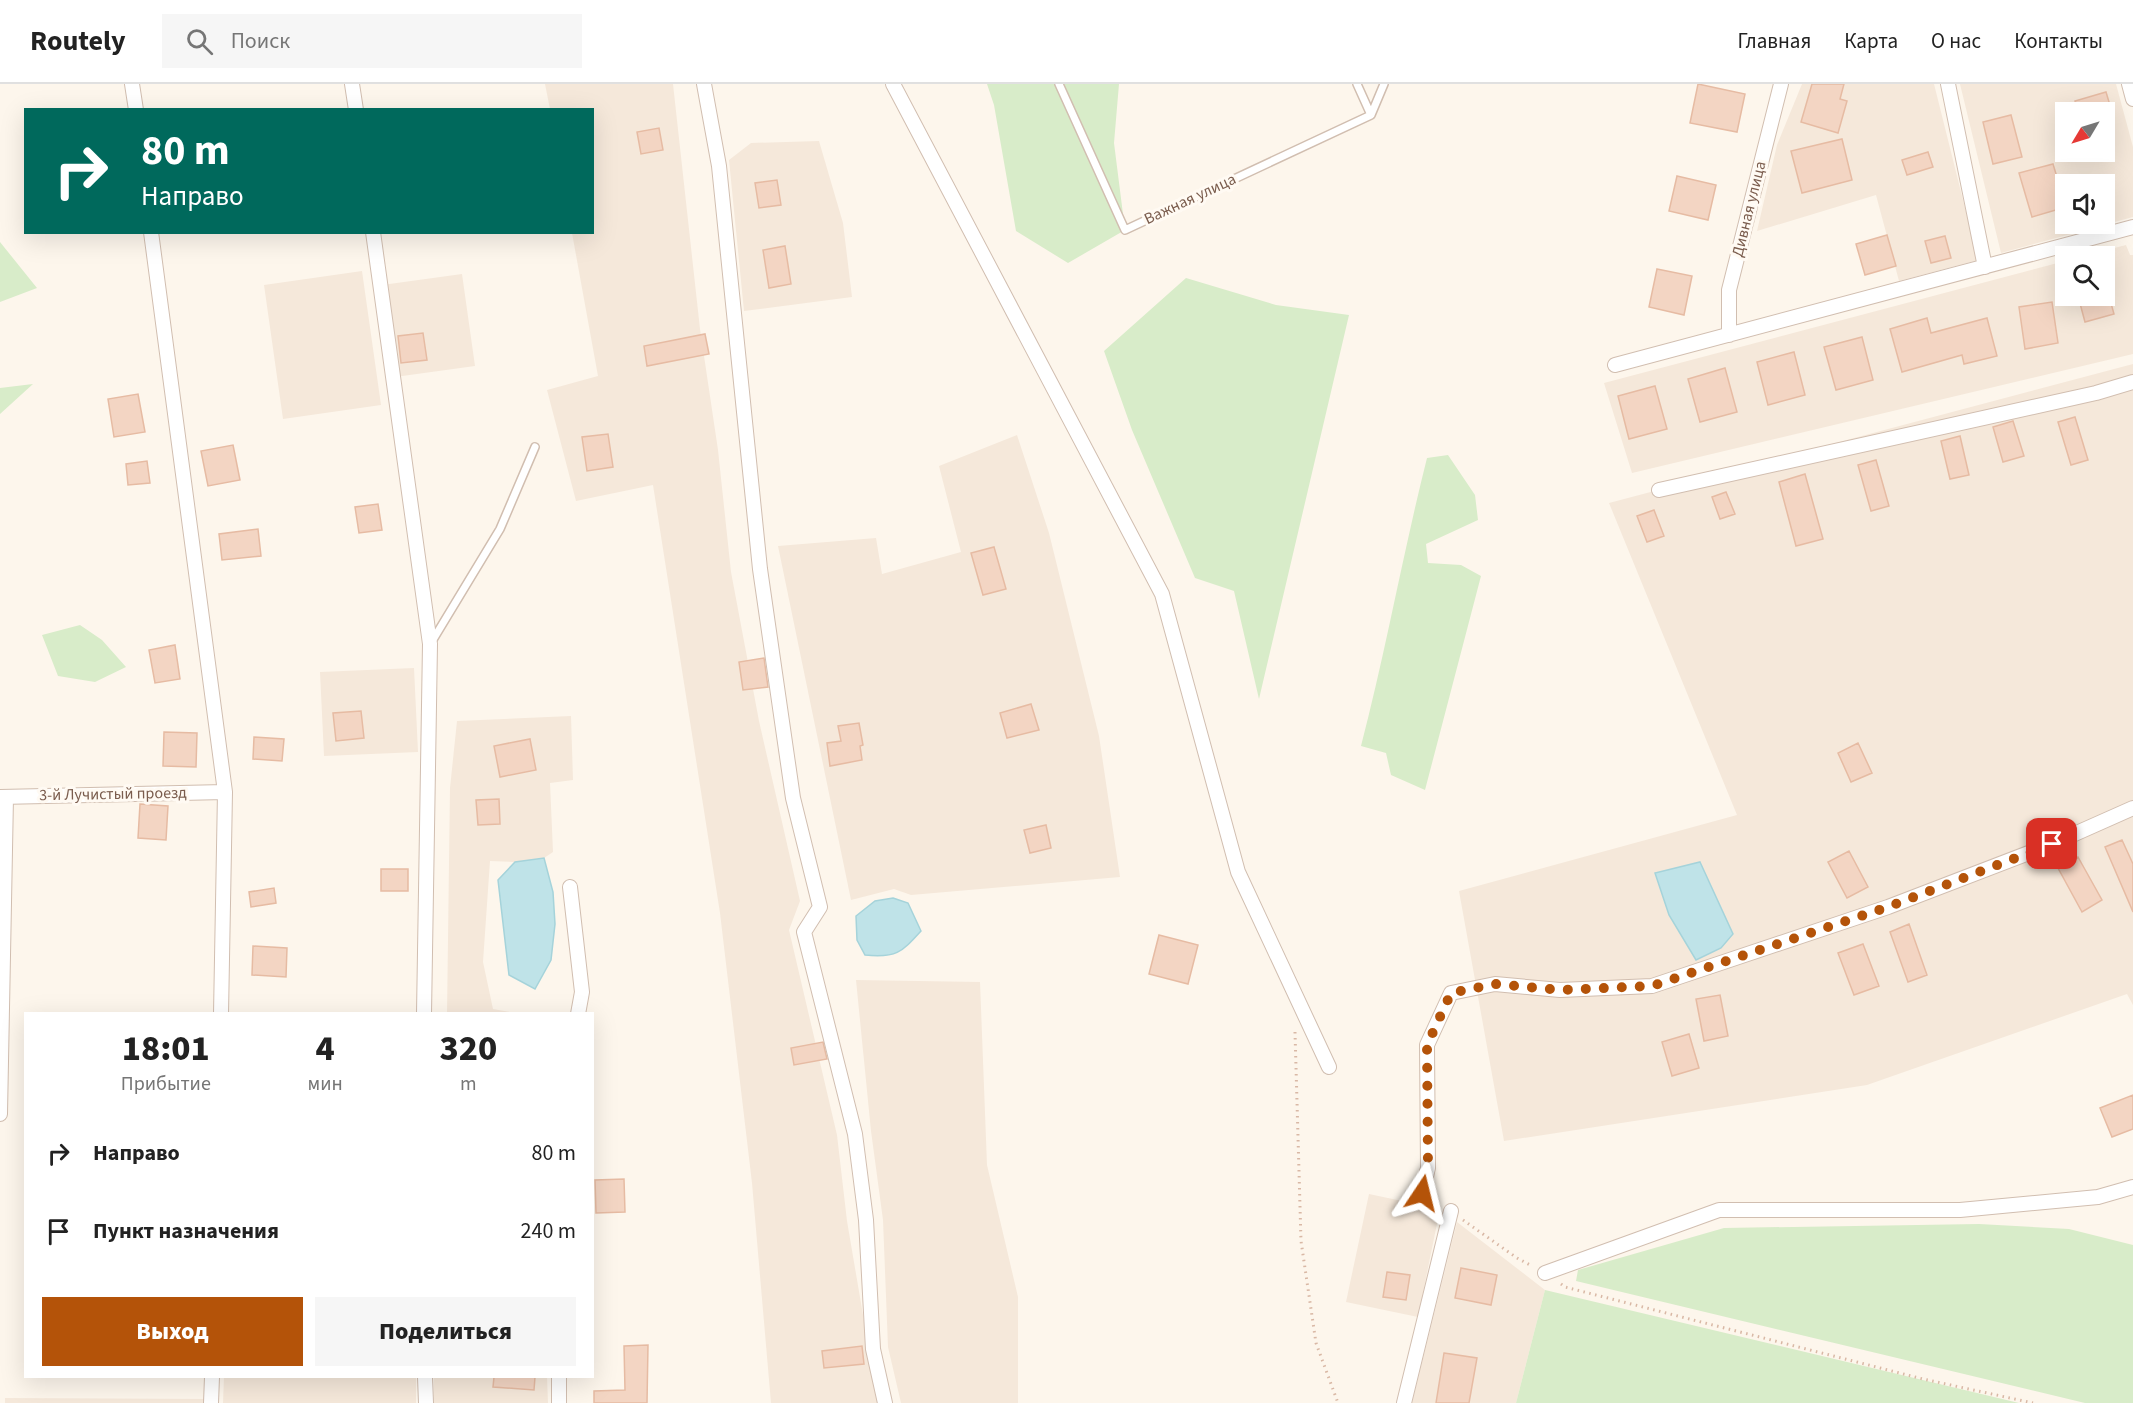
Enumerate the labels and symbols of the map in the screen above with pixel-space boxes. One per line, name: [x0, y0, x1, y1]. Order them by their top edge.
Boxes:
north arrow: [2055, 102, 2115, 162]
street label: Дивная улица: [1726, 159, 1772, 259]
street label: Важная улица: [1141, 168, 1239, 230]
street label: 3-й Лучистый проезд: [39, 782, 187, 806]
pin: [2026, 818, 2077, 869]
position arrow: [1390, 1161, 1454, 1225]

